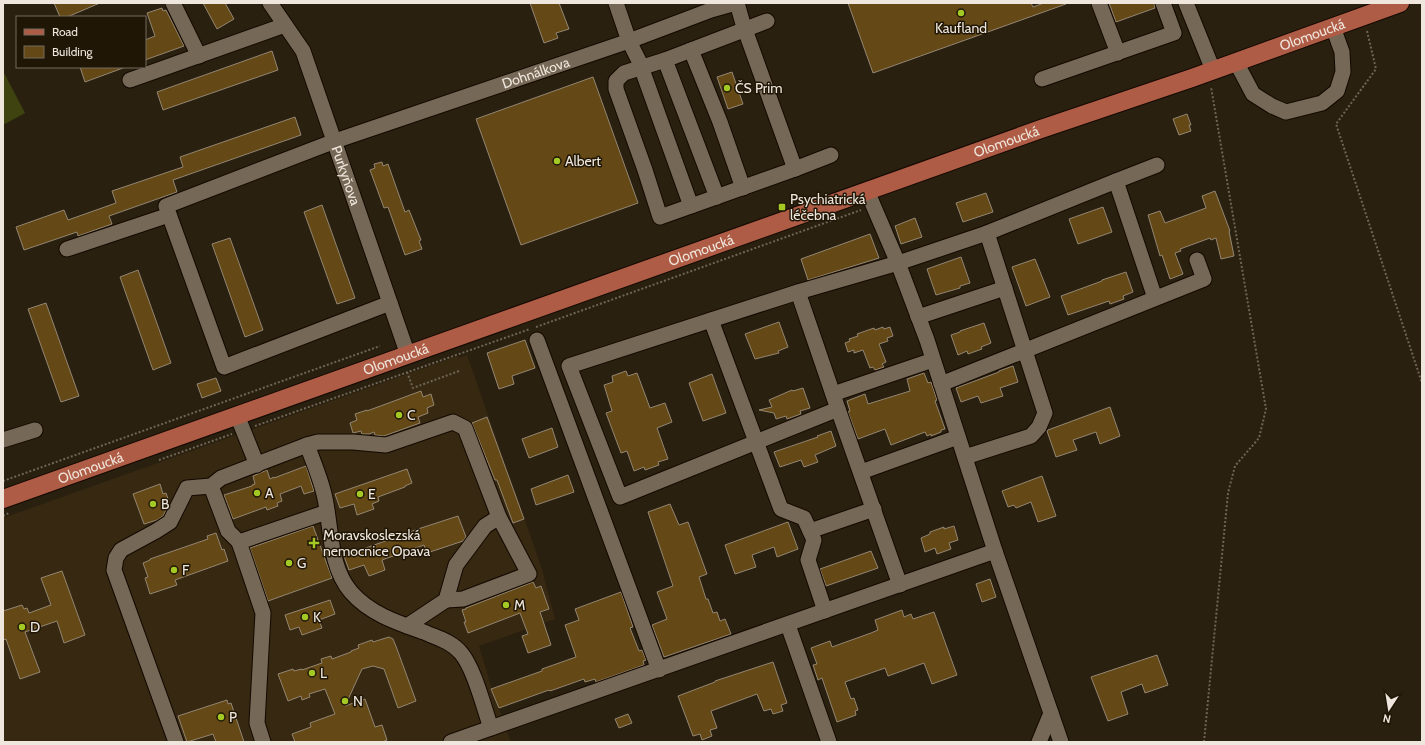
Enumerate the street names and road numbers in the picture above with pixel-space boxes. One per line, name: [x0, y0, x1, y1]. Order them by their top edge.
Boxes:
street label: Olomoucká: [1277, 15, 1347, 55]
street label: Dohnálkova: [499, 53, 572, 93]
street label: Olomoucká: [971, 121, 1042, 161]
street label: Purkyňova: [327, 143, 365, 208]
street label: Olomoucká: [666, 230, 736, 270]
street label: Olomoucká: [361, 339, 431, 379]
street label: Olomoucká: [55, 448, 126, 488]

